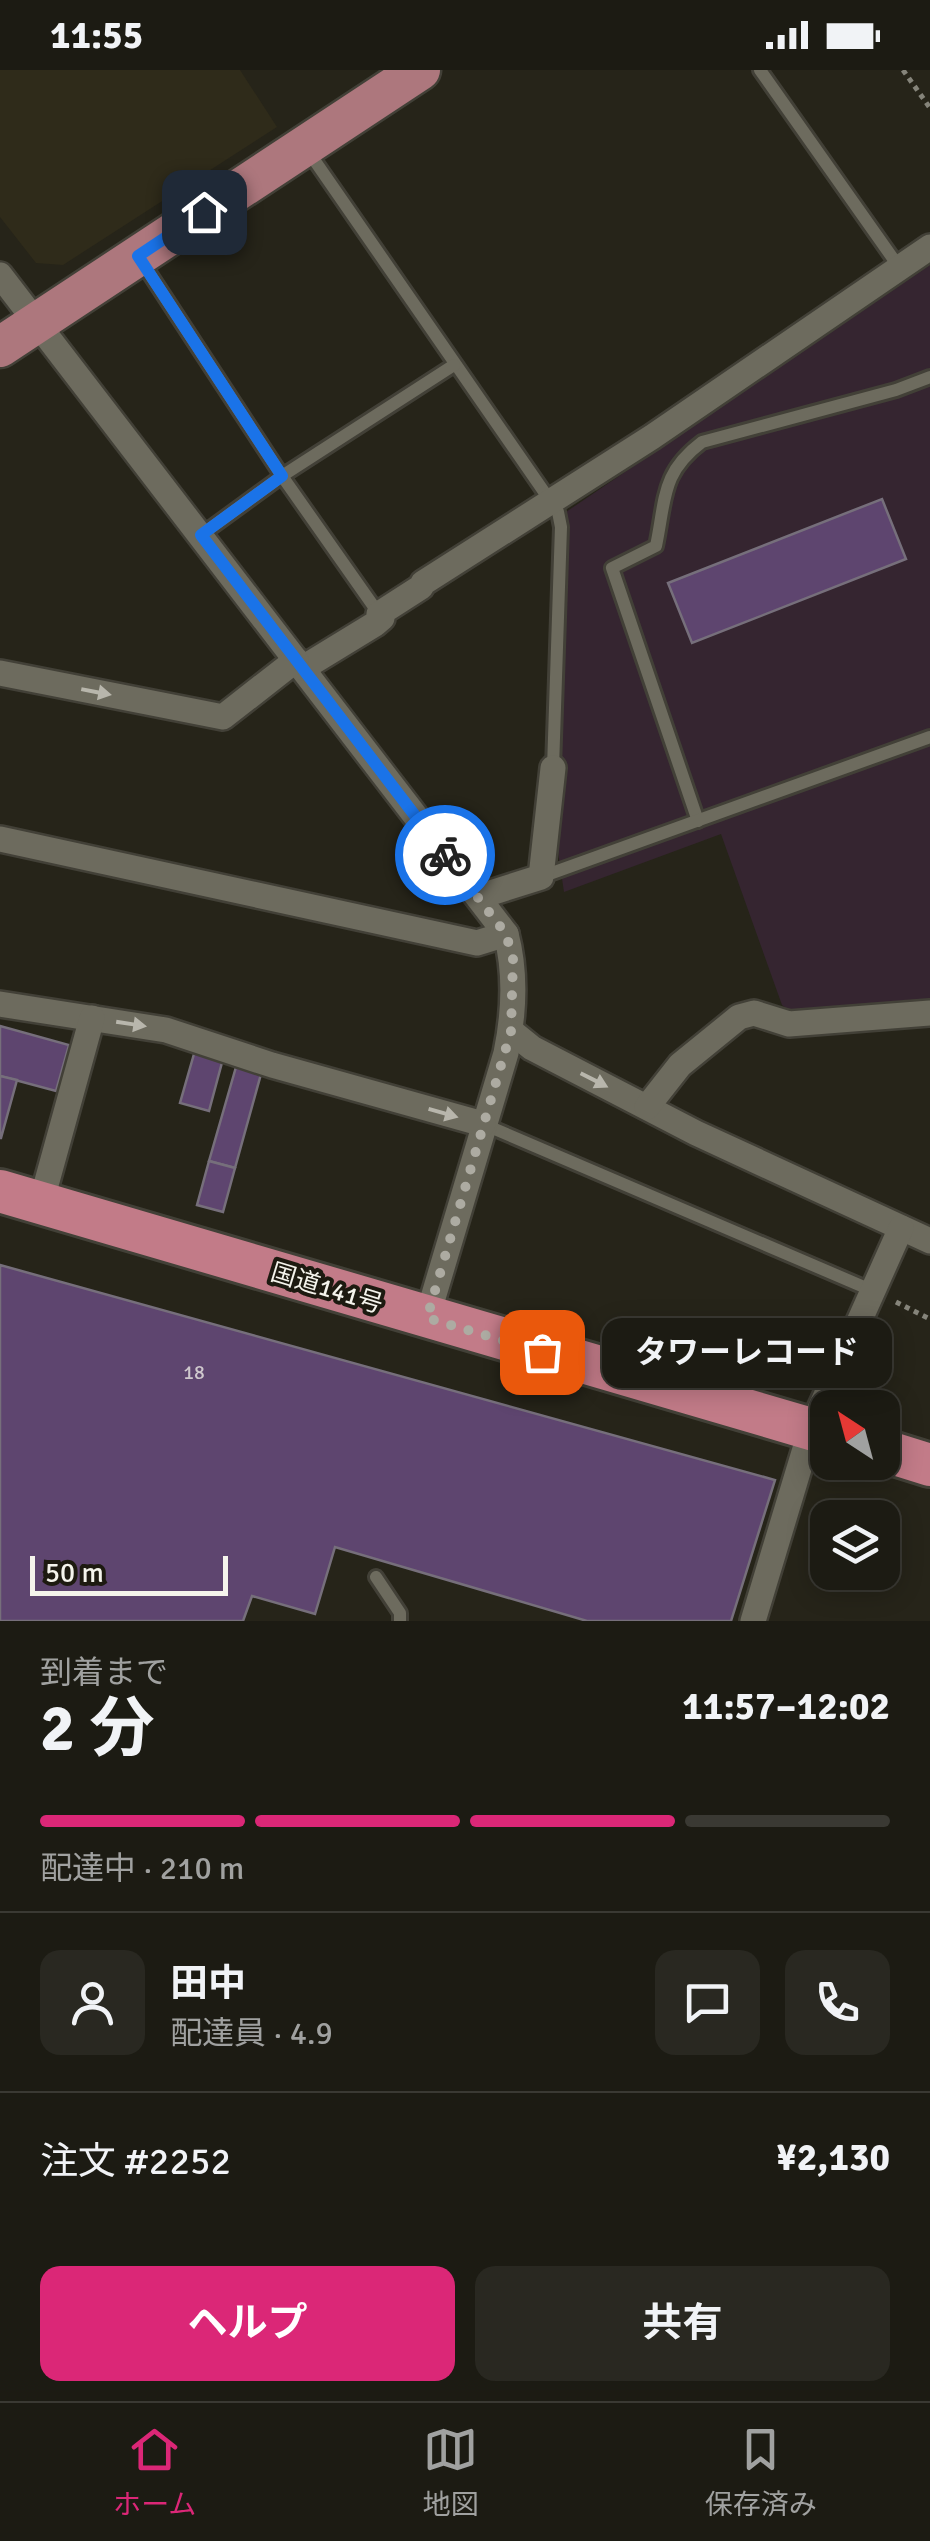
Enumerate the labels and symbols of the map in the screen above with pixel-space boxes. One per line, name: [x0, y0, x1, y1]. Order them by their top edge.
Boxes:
pin: [162, 170, 247, 255]
one-way arrow: [80, 685, 112, 700]
courier: [395, 805, 495, 905]
one-way arrow: [116, 1017, 147, 1033]
one-way arrow: [580, 1071, 609, 1088]
one-way arrow: [428, 1105, 459, 1121]
street label: 国道141号: [267, 1256, 387, 1320]
pin: [500, 1310, 585, 1395]
callout: タワーレコード: [602, 1317, 892, 1387]
house number: 18: [183, 1360, 205, 1385]
north arrow: [810, 1390, 900, 1480]
scale bar: [30, 1551, 228, 1596]

